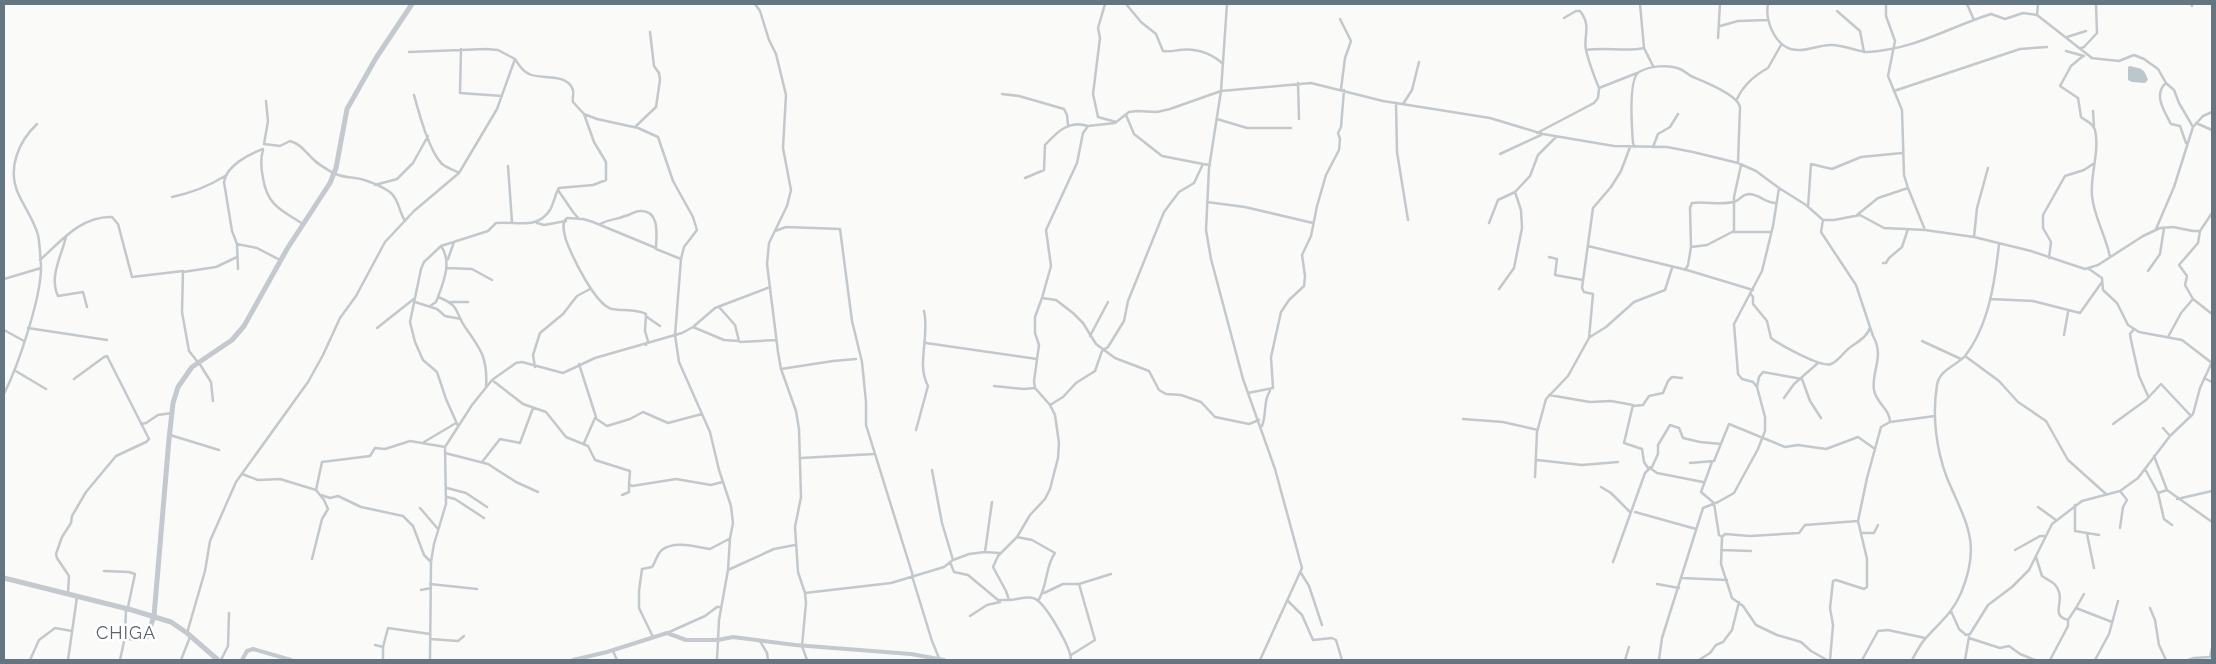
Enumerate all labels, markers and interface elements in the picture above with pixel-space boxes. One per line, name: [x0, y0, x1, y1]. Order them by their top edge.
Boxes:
district label: CHIGA: [96, 622, 156, 643]

